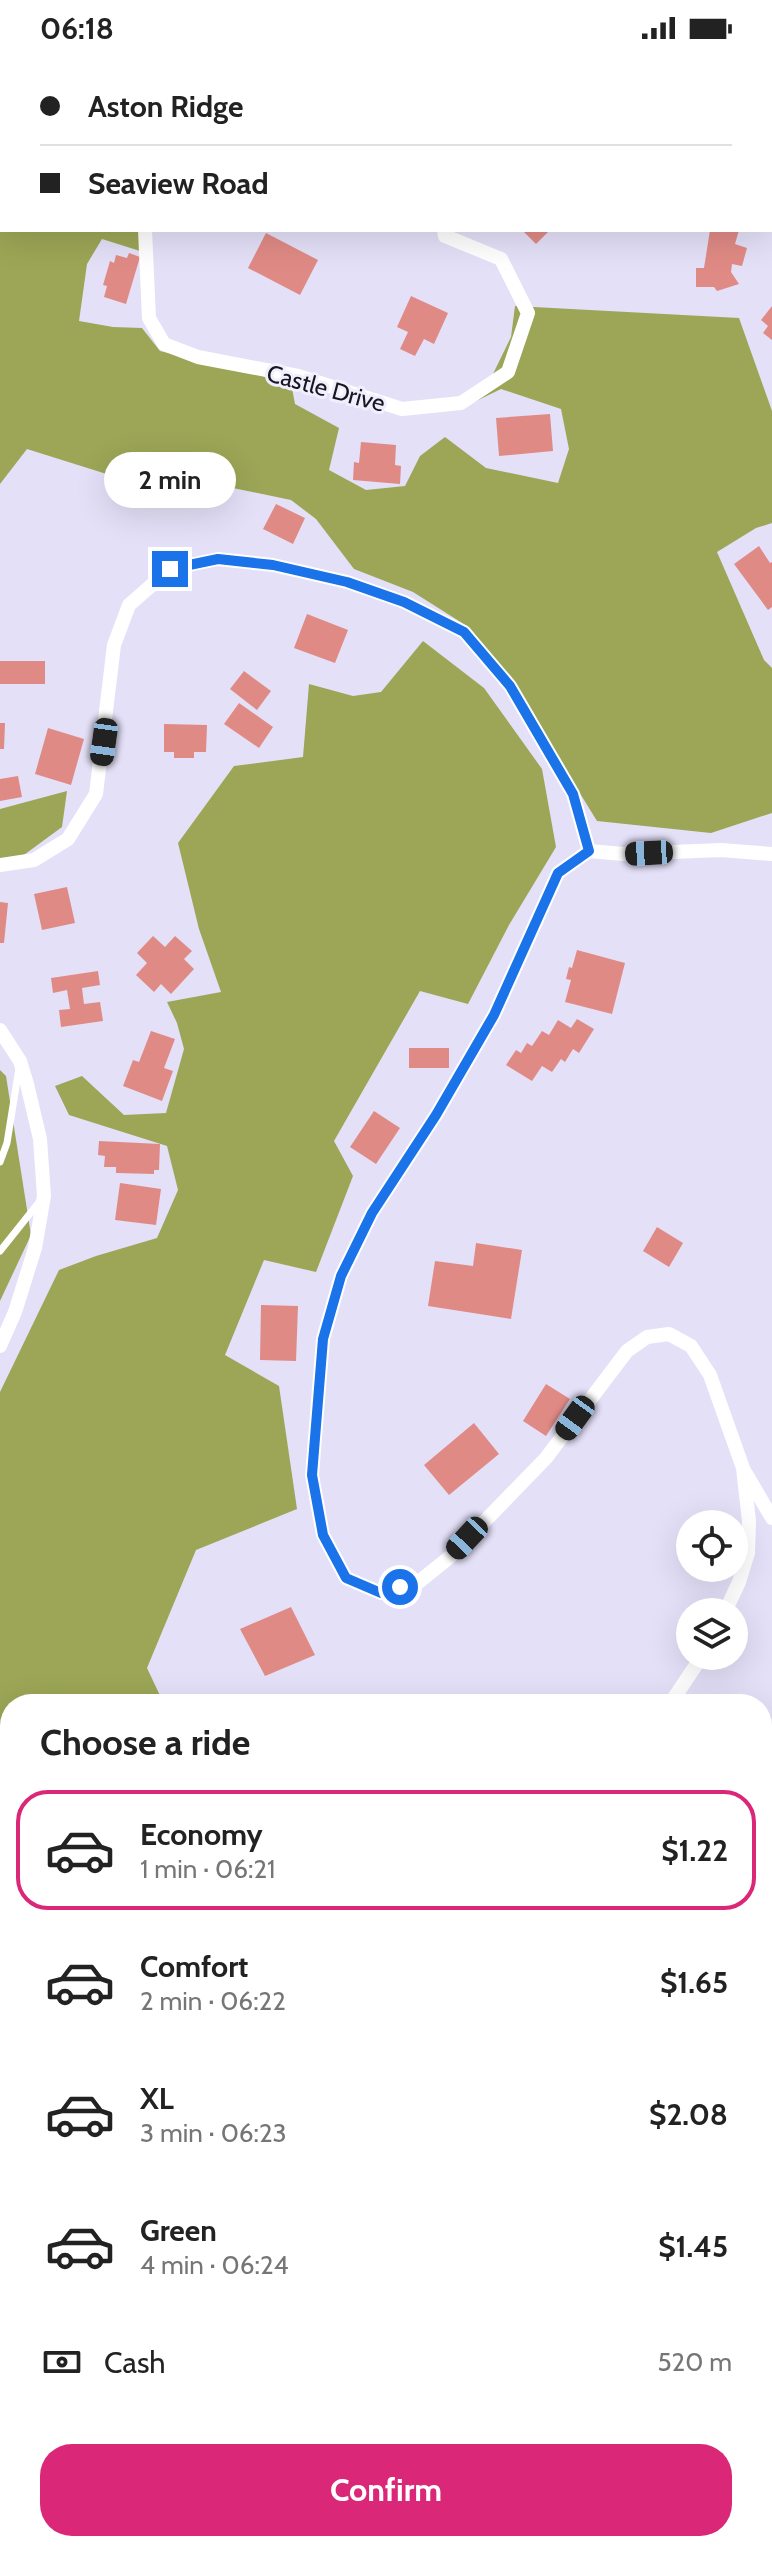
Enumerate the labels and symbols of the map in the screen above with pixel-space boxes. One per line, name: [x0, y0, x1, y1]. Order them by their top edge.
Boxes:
street label: Castle Drive: [264, 358, 388, 418]
callout: 2 min: [104, 453, 236, 509]
route end: [152, 551, 188, 587]
car: [89, 717, 119, 767]
car: [624, 840, 674, 866]
car: [551, 1392, 599, 1444]
car: [442, 1512, 492, 1564]
route start: [382, 1569, 418, 1605]

